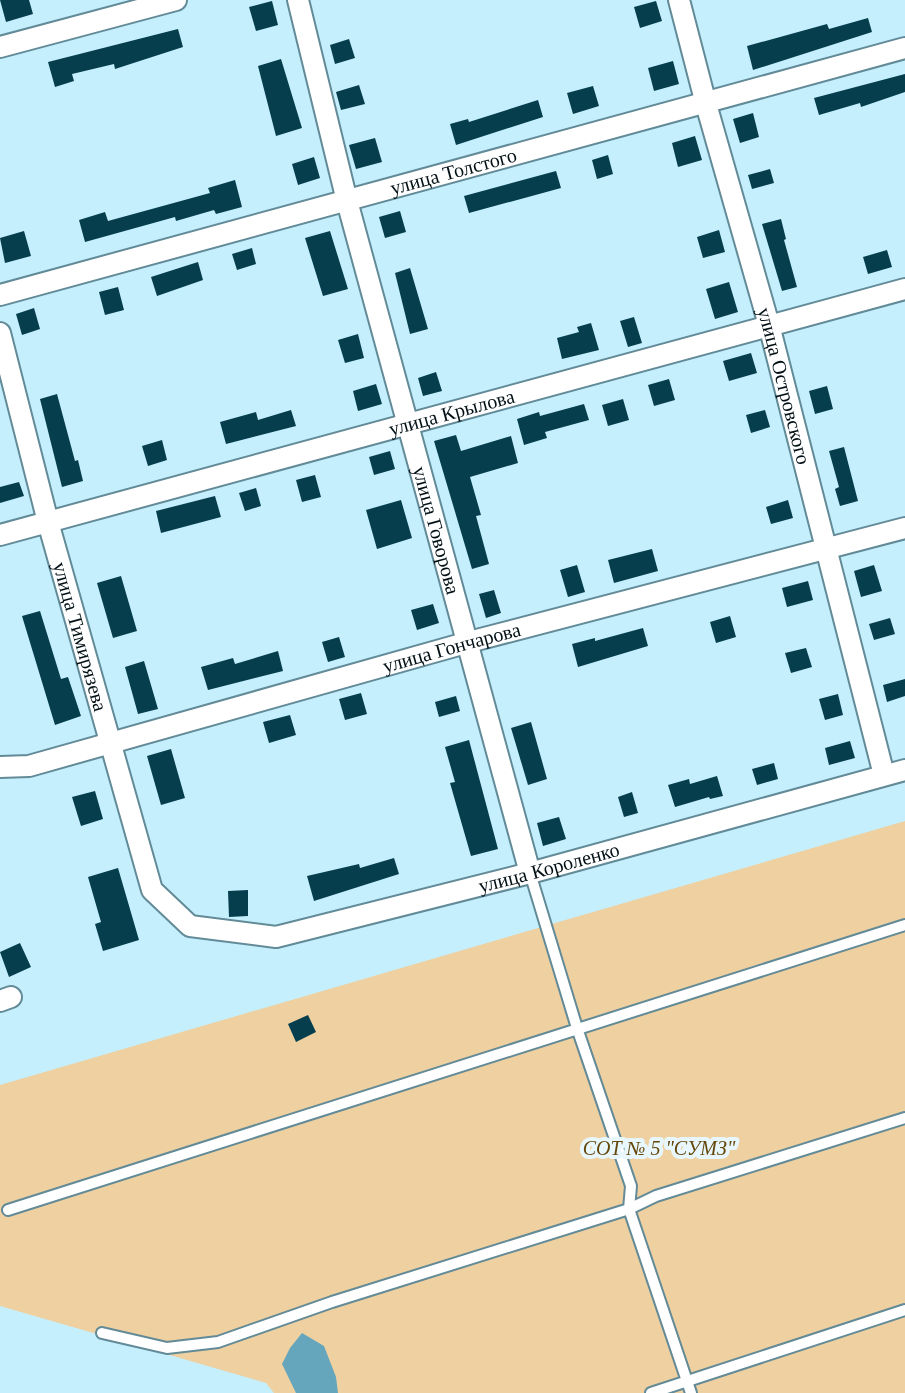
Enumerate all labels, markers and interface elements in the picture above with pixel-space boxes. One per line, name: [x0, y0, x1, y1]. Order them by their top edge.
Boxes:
street label: улица Толстого: [388, 144, 519, 200]
street label: улица Островского: [753, 305, 815, 467]
street label: улица Крылова: [386, 385, 517, 441]
street label: улица Говорова: [408, 464, 465, 597]
street label: улица Тимирязева: [48, 559, 112, 714]
street label: улица Гончарова: [380, 618, 523, 678]
street label: улица Короленко: [476, 838, 622, 898]
park label: СОТ № 5 "СУМЗ": [583, 1137, 736, 1159]

